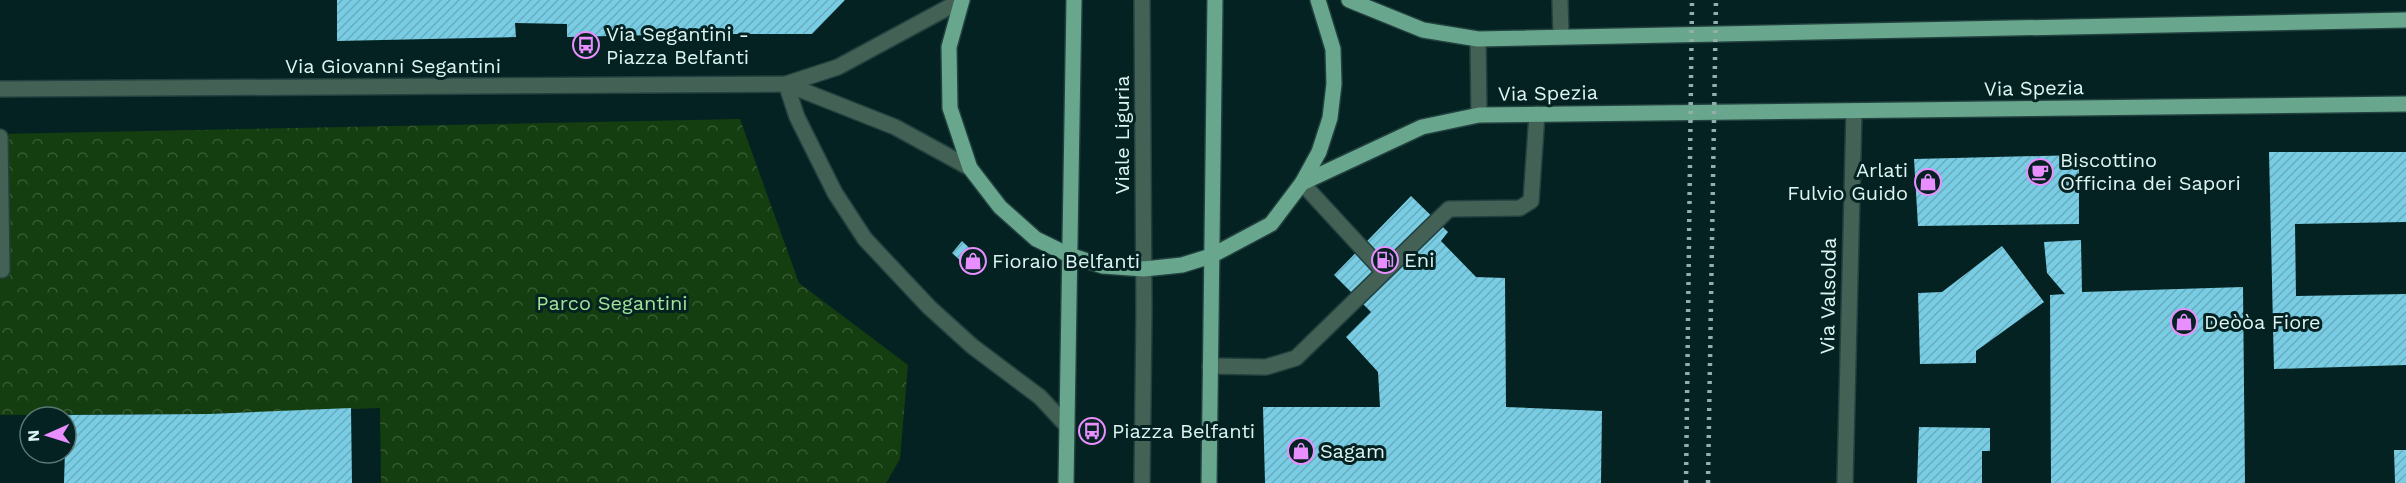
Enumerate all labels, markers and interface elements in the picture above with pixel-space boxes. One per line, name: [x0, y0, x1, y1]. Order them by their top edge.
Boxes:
place label: Via Segantini - Piazza Belfanti: [606, 22, 749, 69]
bus stop icon: Via Segantini - Piazza Belfanti: [571, 30, 601, 60]
street label: Via Giovanni Segantini: [285, 54, 501, 78]
street label: Viale Liguria: [1110, 75, 1134, 195]
street label: Via Spezia: [1984, 75, 2084, 101]
street label: Via Spezia: [1498, 80, 1598, 106]
place label: Biscottino Officina dei Sapori: [2060, 148, 2241, 195]
cafe icon: Biscottino Officina dei Sapori: [2025, 157, 2055, 187]
place label: Arlati Fulvio Guido: [1787, 158, 1908, 205]
shop icon: Arlati Fulvio Guido: [1913, 167, 1943, 197]
street label: Via Valsolda: [1815, 237, 1841, 355]
fuel station icon: Eni: [1370, 245, 1400, 275]
shop icon: Fioraio Belfanti: [958, 246, 988, 276]
place label: Eni: [1404, 248, 1434, 272]
place label: Fioraio Belfanti: [992, 249, 1140, 273]
park label: Parco Segantini: [536, 291, 688, 315]
shop icon: Deòòa Fiore: [2169, 307, 2199, 337]
place label: Deòòa Fiore: [2204, 310, 2321, 334]
north arrow: [18, 405, 78, 465]
bus stop icon: Piazza Belfanti: [1077, 416, 1107, 446]
place label: Piazza Belfanti: [1112, 419, 1255, 443]
text: N: [24, 429, 43, 442]
shop icon: Sagam: [1286, 436, 1316, 466]
place label: Sagam: [1320, 439, 1385, 463]

